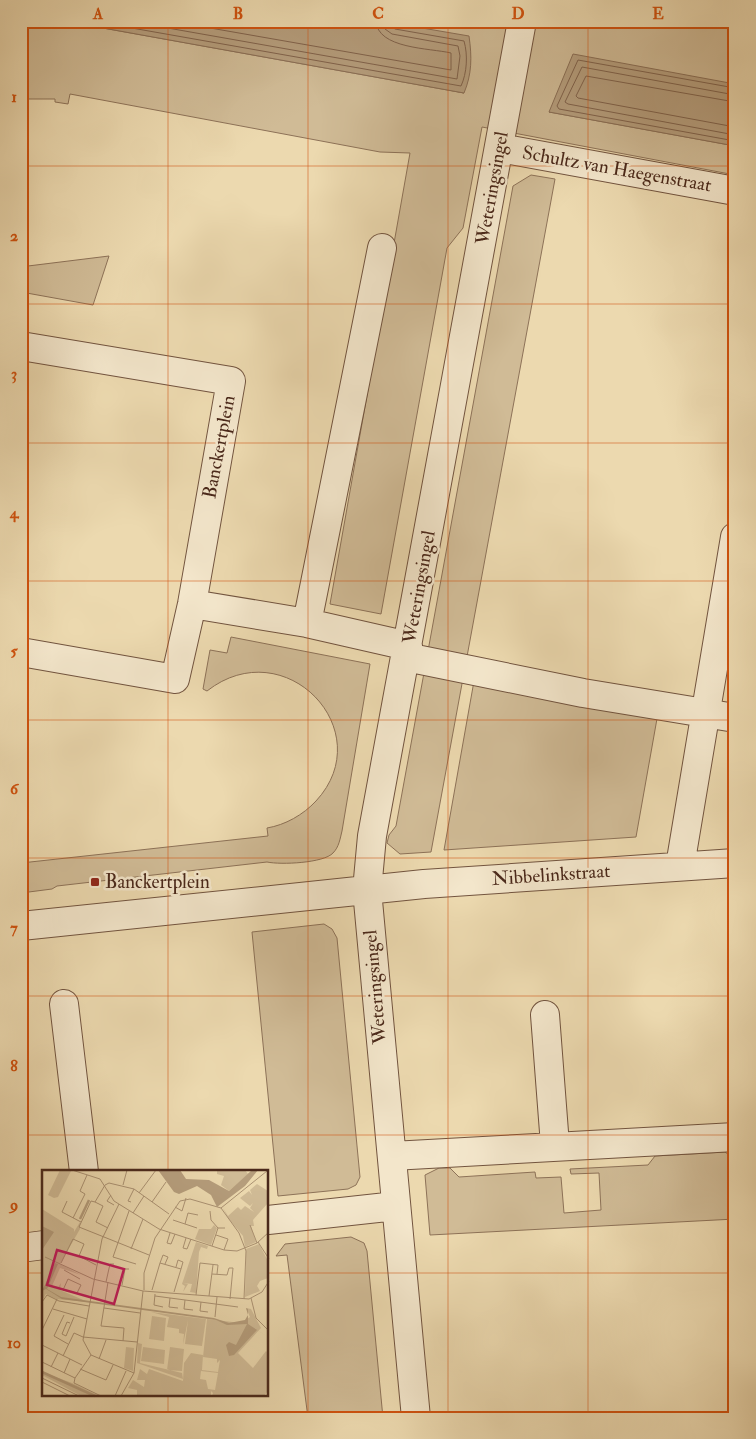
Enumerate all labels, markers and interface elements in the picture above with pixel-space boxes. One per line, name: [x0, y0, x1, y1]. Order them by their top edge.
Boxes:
text: A: [92, 4, 104, 24]
text: B: [233, 4, 243, 24]
text: C: [372, 4, 384, 24]
text: D: [511, 4, 525, 24]
text: E: [652, 4, 664, 24]
text: 1: [11, 87, 17, 107]
street label: Weteringsingel: [470, 129, 514, 247]
street label: Schultz van Haegenstraat: [521, 141, 713, 197]
text: 2: [10, 226, 18, 246]
text: 3: [11, 364, 17, 384]
street label: Banckertplein: [197, 393, 242, 501]
text: 4: [9, 503, 20, 523]
street label: Weteringsingel: [397, 528, 441, 646]
text: 5: [10, 641, 18, 661]
text: 6: [10, 779, 20, 799]
street label: Nibbelinkstraat: [491, 859, 611, 891]
place label: Banckertplein: [105, 870, 210, 895]
marker: Banckertplein: [89, 876, 101, 888]
text: 7: [10, 918, 18, 938]
street label: Weteringsingel: [358, 929, 392, 1046]
text: 8: [10, 1056, 18, 1076]
inset map: [42, 1170, 269, 1396]
text: 9: [8, 1195, 18, 1215]
text: 10: [7, 1333, 21, 1353]

